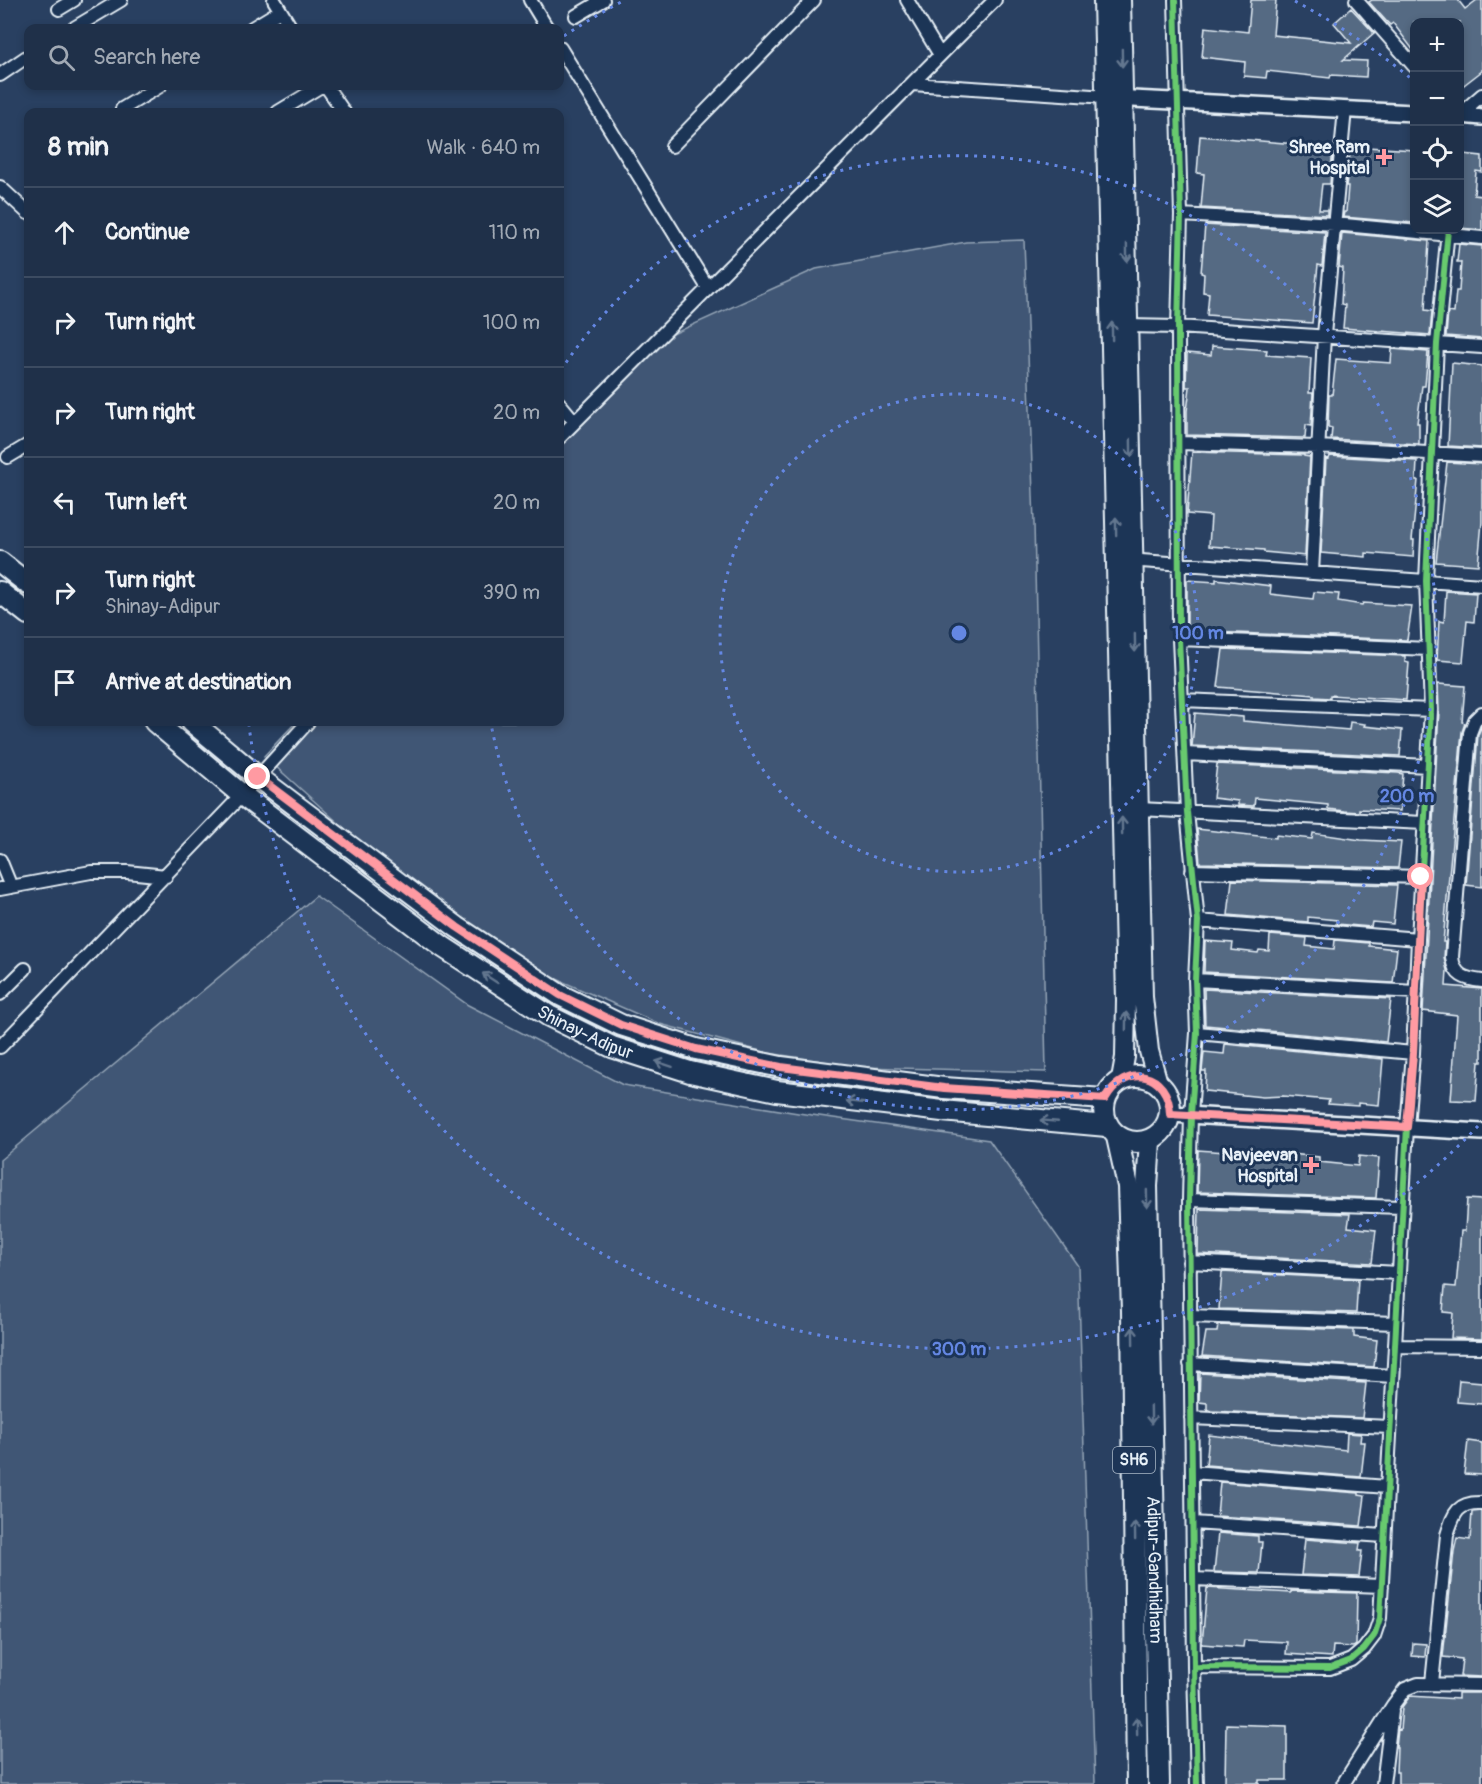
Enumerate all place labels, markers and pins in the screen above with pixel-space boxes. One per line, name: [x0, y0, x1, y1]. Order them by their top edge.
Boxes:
place label: Shree Ram Hospital: [1289, 136, 1370, 180]
marker: Shree Ram Hospital: [1375, 148, 1393, 166]
centre of rings: [949, 623, 969, 643]
place label: Navjeevan Hospital: [1221, 1144, 1298, 1188]
marker: Navjeevan Hospital: [1302, 1156, 1320, 1174]

